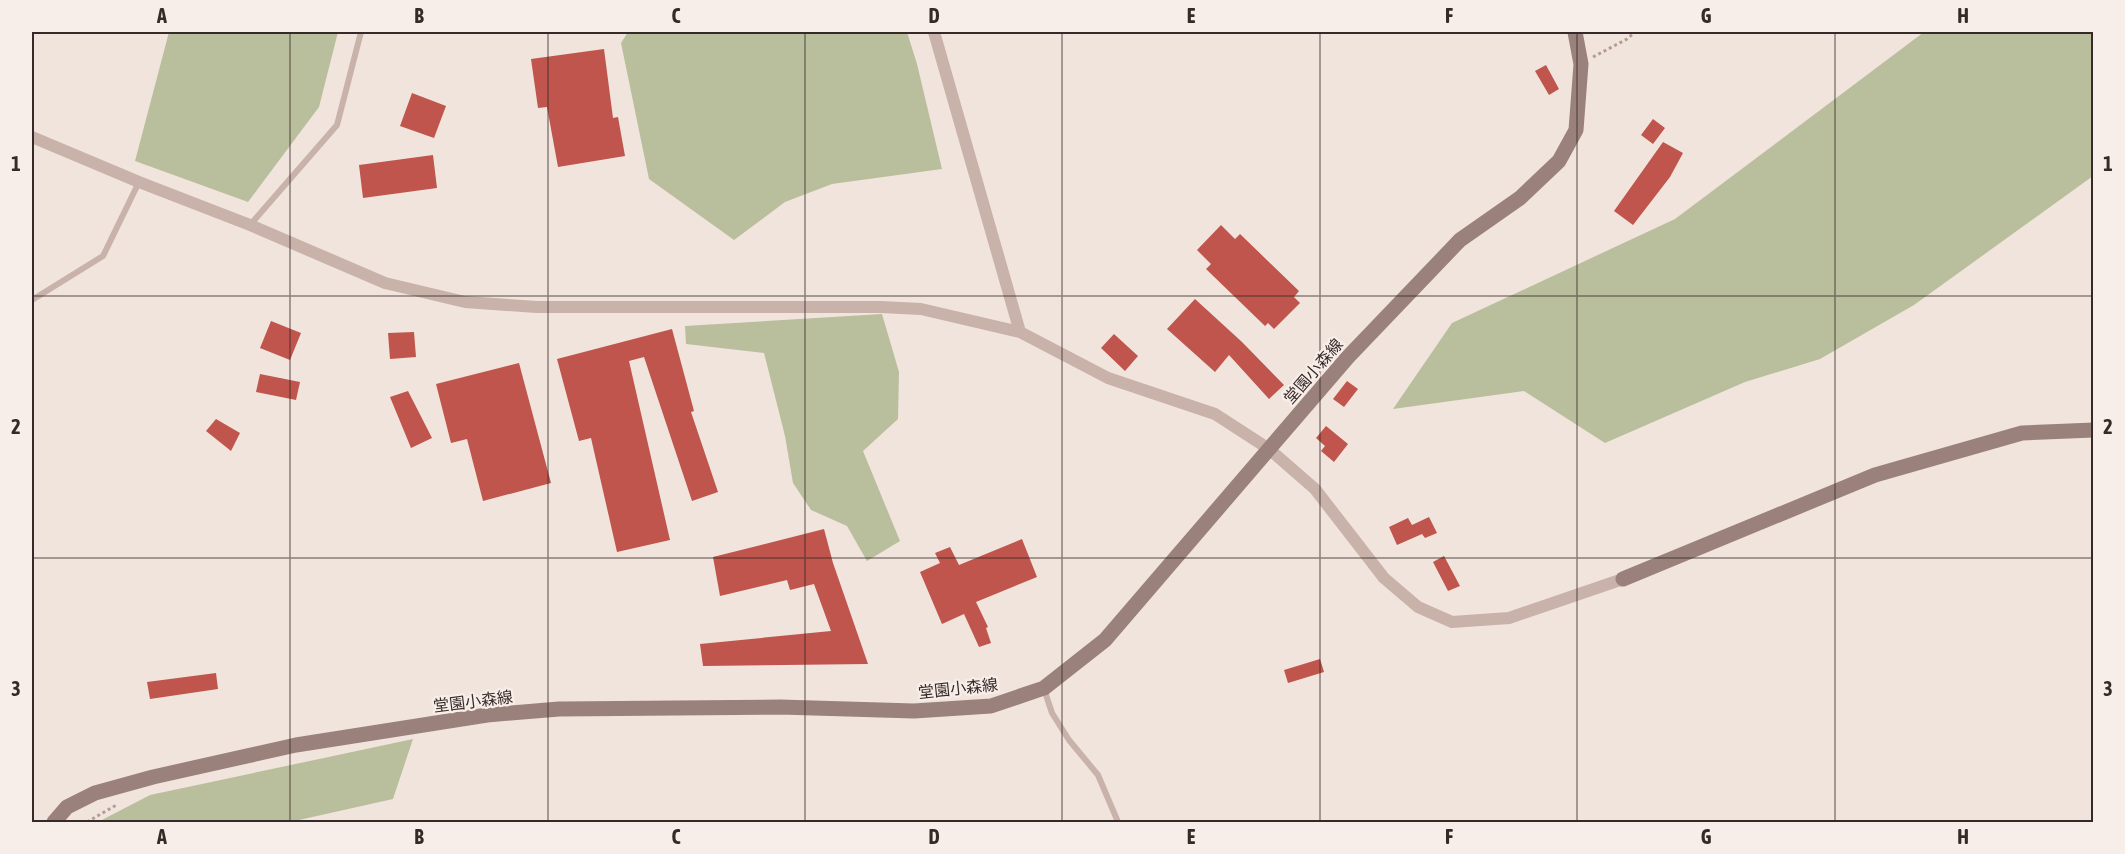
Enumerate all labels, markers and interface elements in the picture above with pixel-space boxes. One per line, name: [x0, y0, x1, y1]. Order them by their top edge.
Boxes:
text: A: [156, 4, 167, 27]
text: B: [414, 4, 424, 27]
text: C: [672, 4, 681, 27]
text: D: [928, 4, 940, 27]
text: E: [1187, 4, 1196, 27]
text: F: [1445, 4, 1453, 27]
text: G: [1701, 4, 1712, 27]
text: H: [1957, 4, 1969, 27]
text: 1: [11, 152, 21, 175]
text: 1: [2103, 152, 2113, 175]
street label: 堂園小森線: [1280, 335, 1346, 407]
text: 2: [11, 415, 21, 438]
text: 2: [2103, 415, 2113, 438]
street label: 堂園小森線: [917, 675, 999, 701]
text: 3: [11, 677, 21, 700]
text: 3: [2103, 677, 2113, 700]
street label: 堂園小森線: [432, 687, 514, 715]
text: A: [156, 825, 167, 848]
text: B: [414, 825, 424, 848]
text: C: [672, 825, 681, 848]
text: D: [928, 825, 940, 848]
text: E: [1187, 825, 1196, 848]
text: F: [1445, 825, 1453, 848]
text: G: [1701, 825, 1712, 848]
text: H: [1957, 825, 1969, 848]

